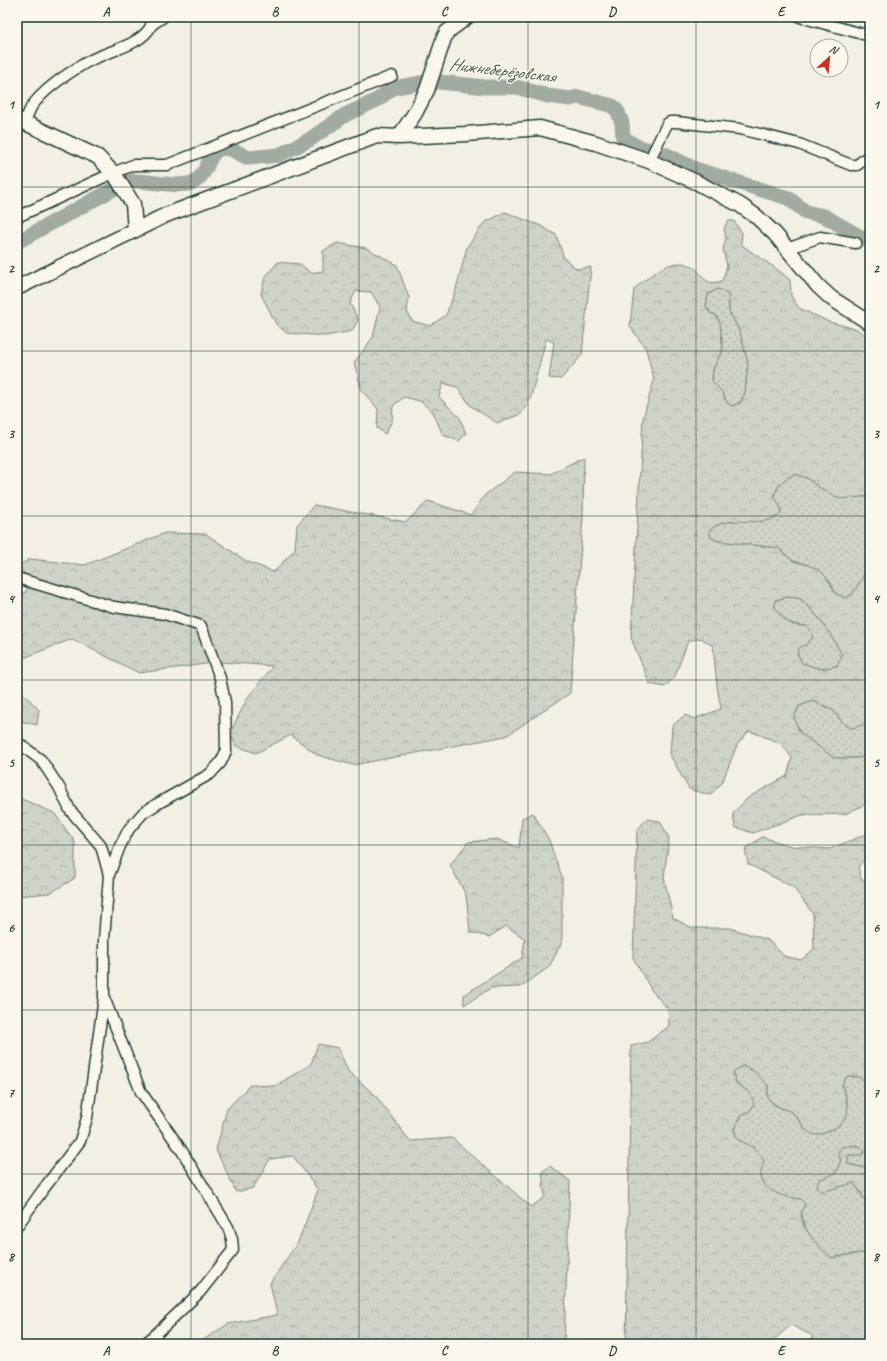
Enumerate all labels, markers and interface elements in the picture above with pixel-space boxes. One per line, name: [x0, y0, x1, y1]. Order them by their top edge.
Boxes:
text: A: [103, 4, 111, 20]
text: B: [272, 4, 280, 20]
text: C: [441, 4, 449, 20]
text: D: [608, 4, 617, 20]
text: E: [778, 4, 787, 20]
north arrow: [809, 38, 849, 78]
text: N: [827, 41, 842, 58]
water label: Нижнеберёзовская: [448, 53, 559, 89]
text: 1: [8, 97, 16, 113]
text: 1: [873, 97, 881, 113]
text: 2: [8, 261, 15, 277]
text: 2: [873, 261, 880, 277]
text: 3: [8, 426, 15, 442]
text: 3: [873, 426, 880, 442]
text: 4: [8, 591, 16, 607]
text: 4: [873, 591, 881, 607]
text: 5: [8, 755, 15, 771]
text: 5: [873, 755, 880, 771]
text: 6: [8, 920, 15, 936]
text: 6: [873, 920, 880, 936]
text: 7: [8, 1085, 15, 1101]
text: 7: [873, 1085, 880, 1101]
text: 8: [8, 1249, 16, 1265]
text: 8: [873, 1249, 881, 1265]
text: A: [103, 1343, 111, 1359]
text: B: [272, 1343, 280, 1359]
text: C: [441, 1343, 449, 1359]
text: D: [608, 1343, 617, 1359]
text: E: [778, 1343, 787, 1359]

